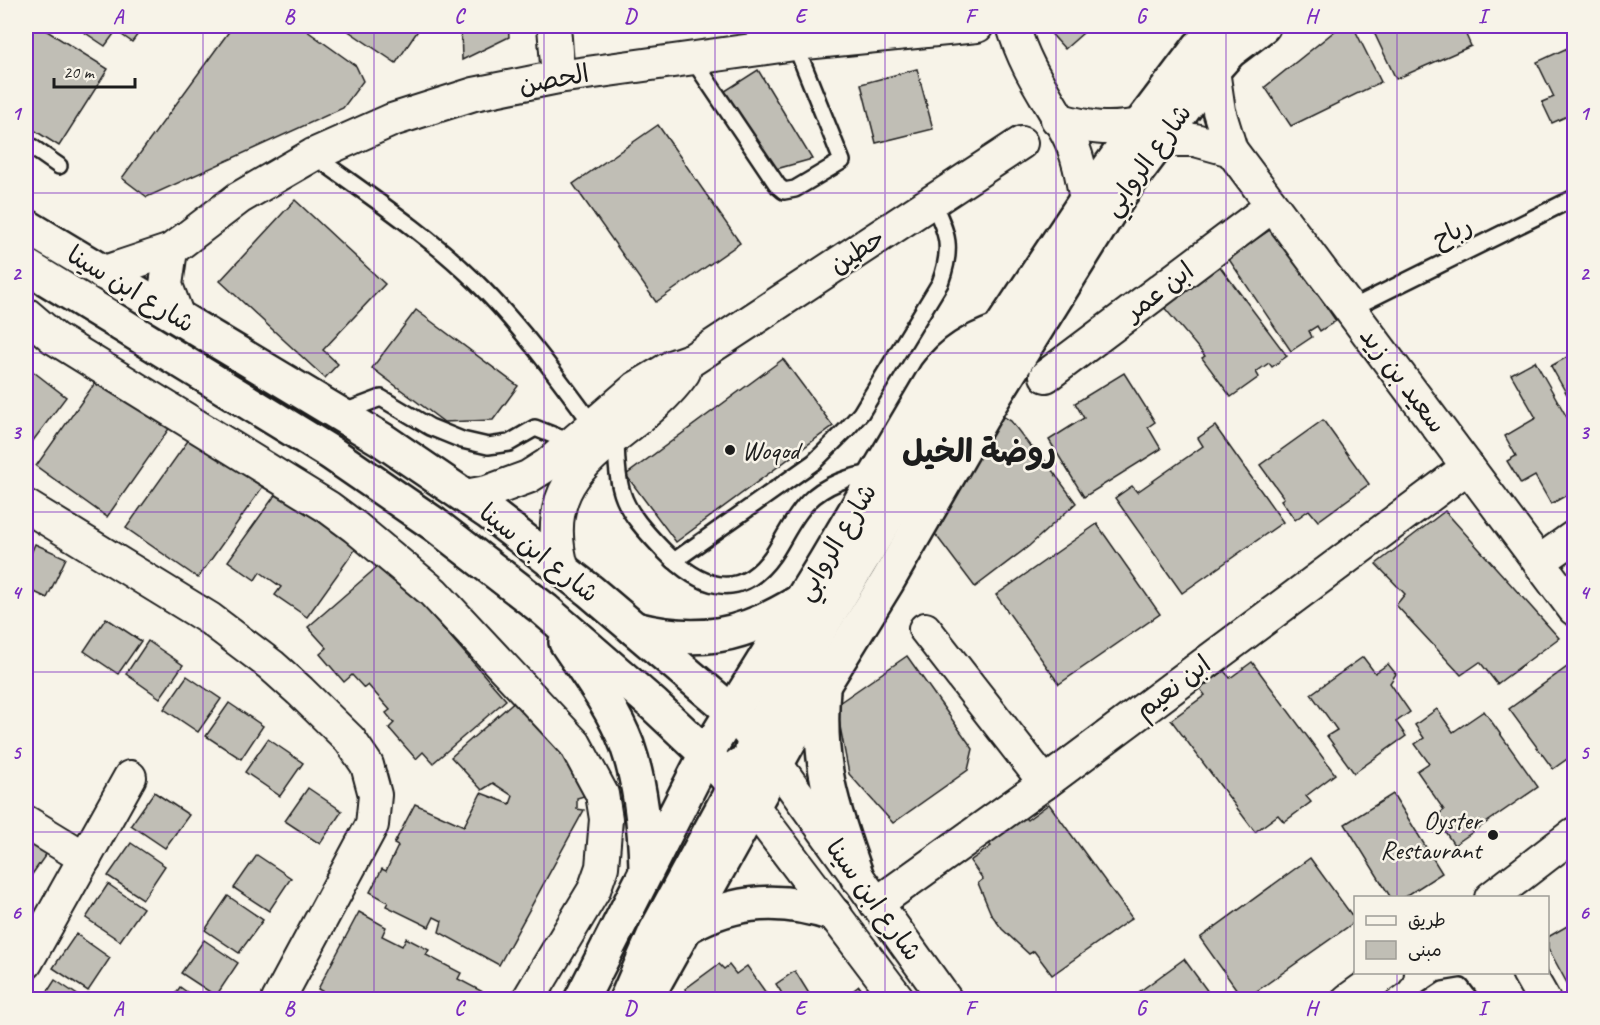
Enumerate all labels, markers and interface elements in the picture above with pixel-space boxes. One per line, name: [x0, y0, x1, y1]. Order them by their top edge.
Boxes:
text: A: [113, 4, 125, 29]
text: B: [284, 4, 296, 29]
text: C: [454, 4, 466, 29]
text: D: [624, 4, 638, 29]
text: E: [795, 4, 809, 29]
text: F: [965, 4, 979, 29]
text: G: [1136, 4, 1149, 29]
text: H: [1305, 4, 1320, 29]
text: I: [1478, 4, 1491, 29]
scale bar: [54, 51, 135, 89]
street label: الحصن: [516, 57, 592, 101]
text: 20 m: [63, 61, 96, 83]
street label: شارع الروابي: [1095, 97, 1204, 226]
text: 1: [12, 101, 23, 126]
text: 1: [1580, 101, 1591, 126]
street label: رباح: [1427, 208, 1477, 256]
street label: حطين: [823, 221, 891, 281]
street label: شارع ابن سينا: [61, 238, 201, 341]
street label: ابن عمر: [1116, 254, 1200, 329]
text: 2: [12, 261, 23, 286]
text: 2: [1580, 261, 1591, 286]
street label: سعيد بن زيد: [1352, 320, 1454, 440]
text: 3: [12, 420, 23, 445]
text: 3: [1580, 420, 1591, 445]
district label: روضة الخيل: [902, 431, 1056, 472]
place label: Woqod: [742, 434, 803, 467]
marker: Woqod: [723, 443, 737, 457]
street label: شارع الروابي: [788, 477, 889, 610]
street label: شارع ابن سينا: [472, 496, 605, 611]
text: 4: [12, 580, 24, 605]
text: 4: [1580, 580, 1592, 605]
street label: ابن نعيم: [1129, 648, 1219, 729]
text: 5: [12, 740, 23, 765]
text: 5: [1580, 740, 1591, 765]
place label: Oyster Restaurant: [1380, 804, 1484, 867]
marker: Oyster Restaurant: [1486, 828, 1500, 842]
street label: شارع ابن سينا: [818, 832, 929, 968]
legend: [1354, 896, 1549, 974]
text: 6: [11, 900, 22, 925]
text: 6: [1579, 900, 1590, 925]
text: طريق: [1408, 909, 1446, 931]
text: مبنى: [1408, 939, 1442, 961]
text: A: [113, 996, 125, 1021]
text: B: [284, 996, 296, 1021]
text: C: [454, 996, 466, 1021]
text: D: [624, 996, 638, 1021]
text: E: [795, 996, 809, 1021]
text: F: [965, 996, 979, 1021]
text: G: [1136, 996, 1149, 1021]
text: H: [1305, 996, 1320, 1021]
text: I: [1478, 996, 1491, 1021]

